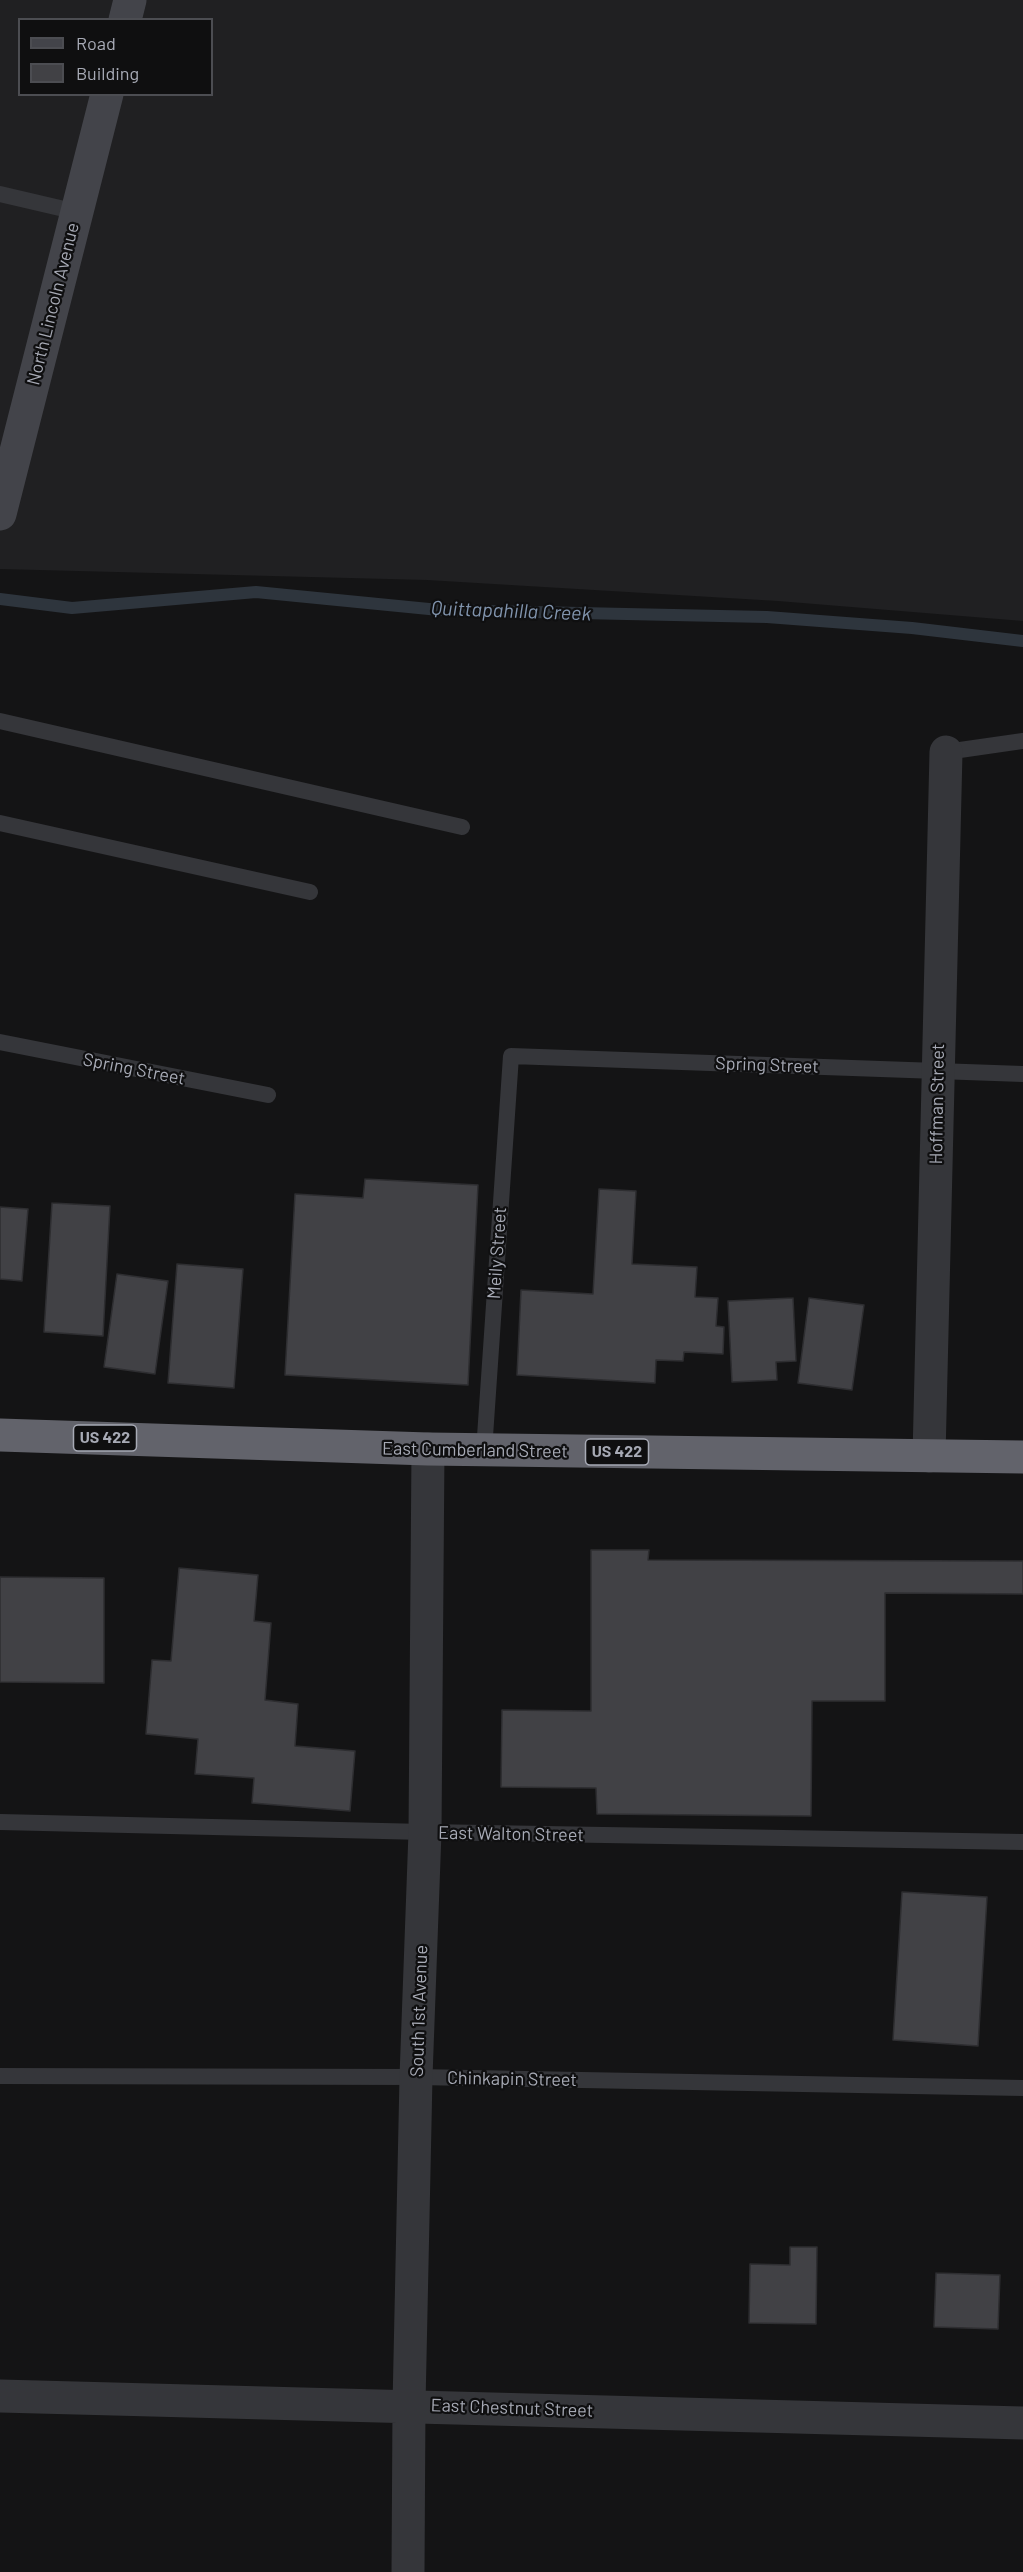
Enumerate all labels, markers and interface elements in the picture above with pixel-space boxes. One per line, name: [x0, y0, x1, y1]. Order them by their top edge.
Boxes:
legend: [18, 18, 213, 96]
text: Road: [76, 32, 116, 54]
text: Building: [76, 62, 139, 84]
street label: North Lincoln Avenue: [22, 220, 84, 388]
water label: Quittapahilla Creek: [430, 596, 592, 626]
street label: Hoffman Street: [925, 1043, 949, 1165]
street label: Spring Street: [81, 1049, 187, 1089]
street label: Spring Street: [715, 1052, 819, 1078]
street label: Meily Street: [483, 1206, 511, 1300]
road number: US 422: [74, 1425, 136, 1451]
street label: East Cumberland Street: [382, 1438, 568, 1462]
road number: US 422: [586, 1439, 648, 1465]
street label: East Walton Street: [438, 1822, 584, 1846]
street label: South 1st Avenue: [406, 1945, 432, 2077]
street label: Chinkapin Street: [447, 2067, 577, 2091]
street label: East Chestnut Street: [430, 2394, 594, 2422]

